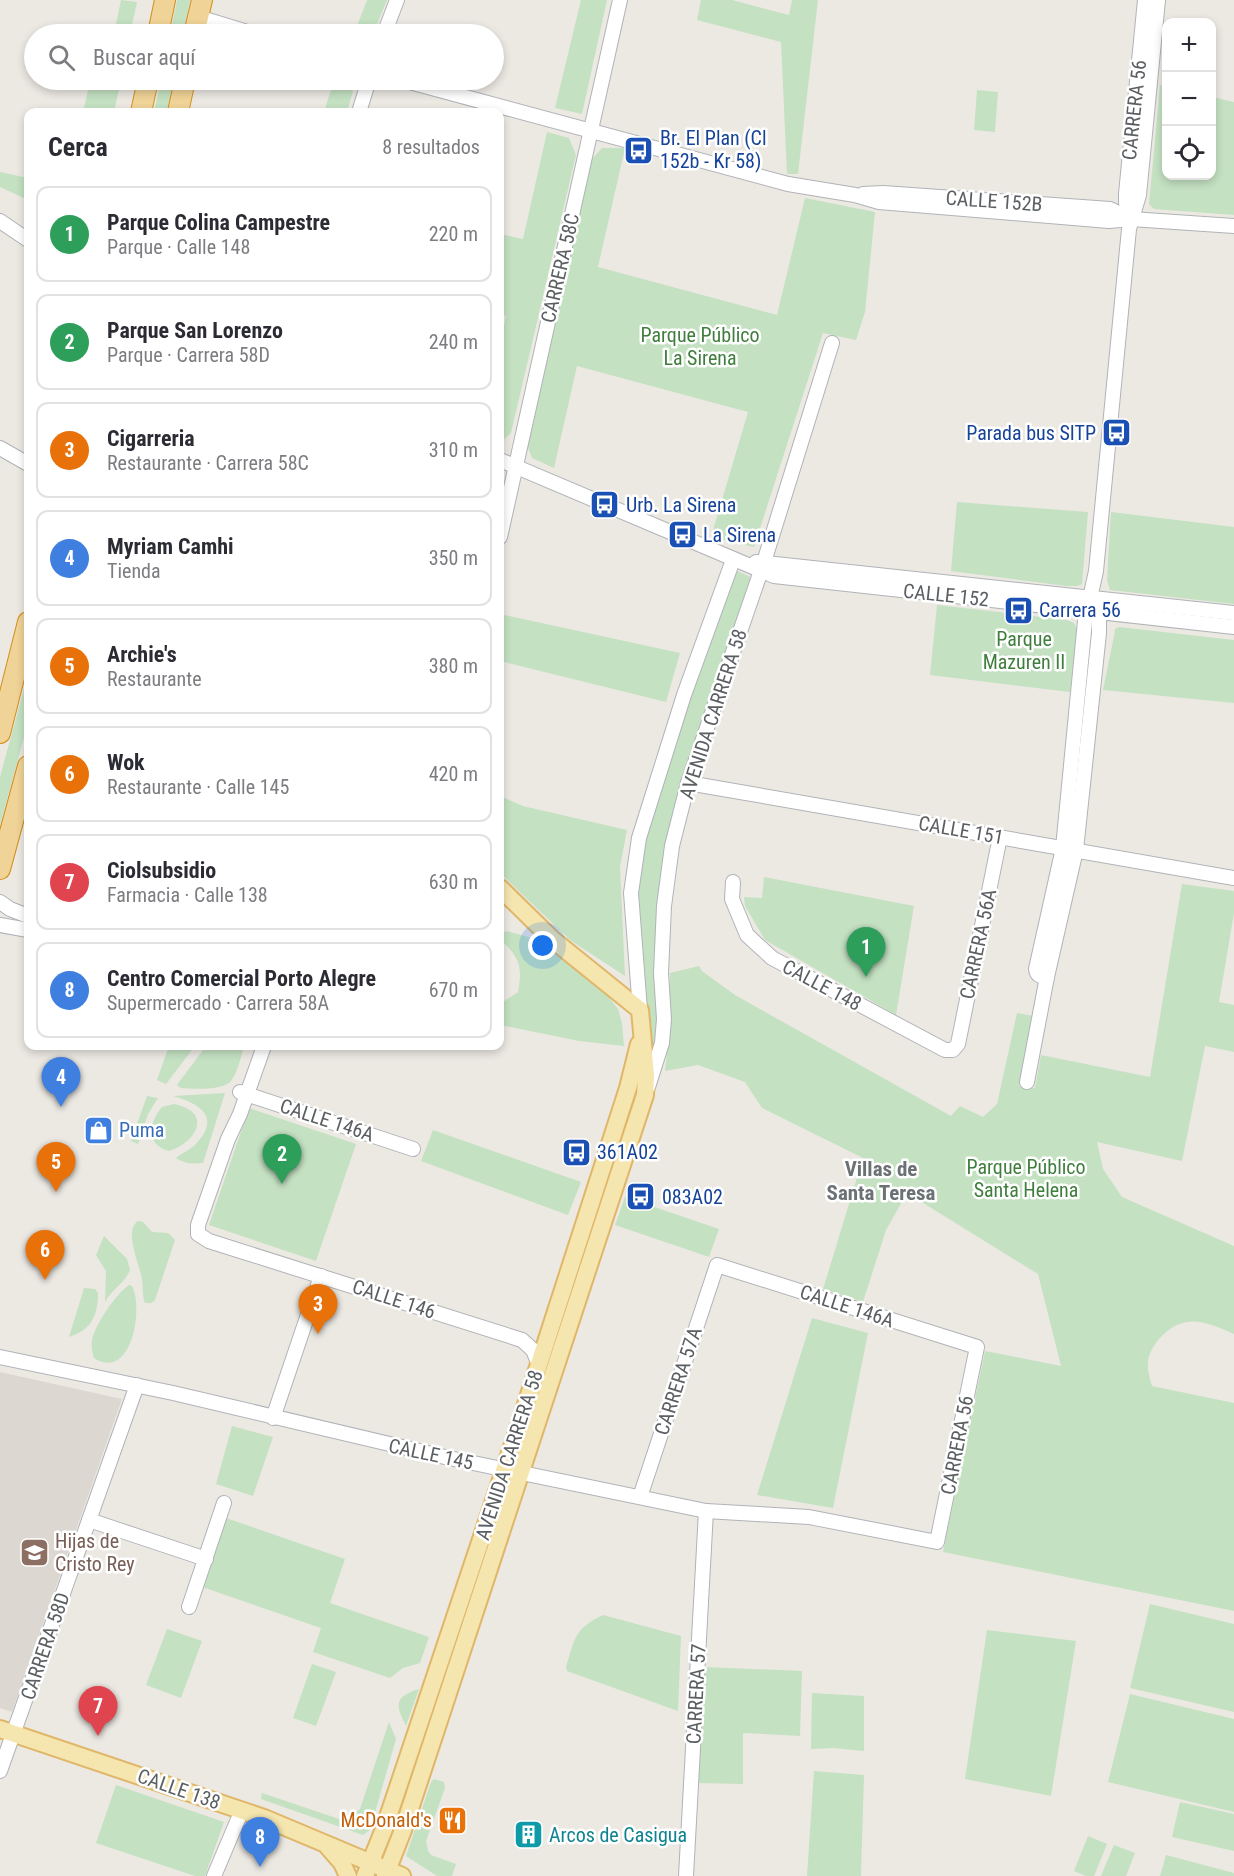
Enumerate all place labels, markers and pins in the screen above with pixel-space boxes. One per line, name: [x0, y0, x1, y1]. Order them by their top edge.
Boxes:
place label: Br. El Plan (Cl 152b - Kr 58): [660, 126, 767, 173]
bus stop icon: Br. El Plan (Cl 152b - Kr 58): [623, 134, 655, 166]
bus stop icon: Parada bus SITP: [1101, 417, 1133, 449]
place label: Parada bus SITP: [966, 421, 1096, 445]
bus stop icon: Urb. La Sirena: [589, 489, 621, 521]
place label: Urb. La Sirena: [626, 493, 736, 517]
bus stop icon: La Sirena: [666, 519, 698, 551]
place label: La Sirena: [703, 523, 776, 547]
bus stop icon: Carrera 56: [1002, 594, 1034, 626]
place label: Carrera 56: [1039, 598, 1121, 622]
pin: 1: [846, 928, 886, 977]
pin: 4: [42, 1058, 80, 1107]
shop icon: Puma: [82, 1114, 114, 1146]
place label: Puma: [119, 1118, 164, 1142]
pin: 2: [262, 1134, 302, 1184]
bus stop icon: 361A02: [560, 1136, 592, 1168]
place label: 361A02: [597, 1140, 658, 1164]
pin: 5: [36, 1142, 76, 1192]
bus stop icon: 083A02: [625, 1181, 657, 1213]
place label: 083A02: [662, 1185, 723, 1209]
pin: 6: [26, 1230, 64, 1280]
pin: 3: [298, 1284, 338, 1334]
place label: Hijas de Cristo Rey: [55, 1529, 135, 1576]
school or university icon: Hijas de Cristo Rey: [18, 1537, 50, 1569]
pin: 7: [78, 1686, 118, 1736]
restaurant icon: McDonald's: [437, 1804, 469, 1836]
place label: McDonald's: [341, 1808, 432, 1832]
pin: 8: [240, 1818, 280, 1867]
building icon: Arcos de Casigua: [512, 1819, 544, 1851]
place label: Arcos de Casigua: [549, 1823, 687, 1847]

